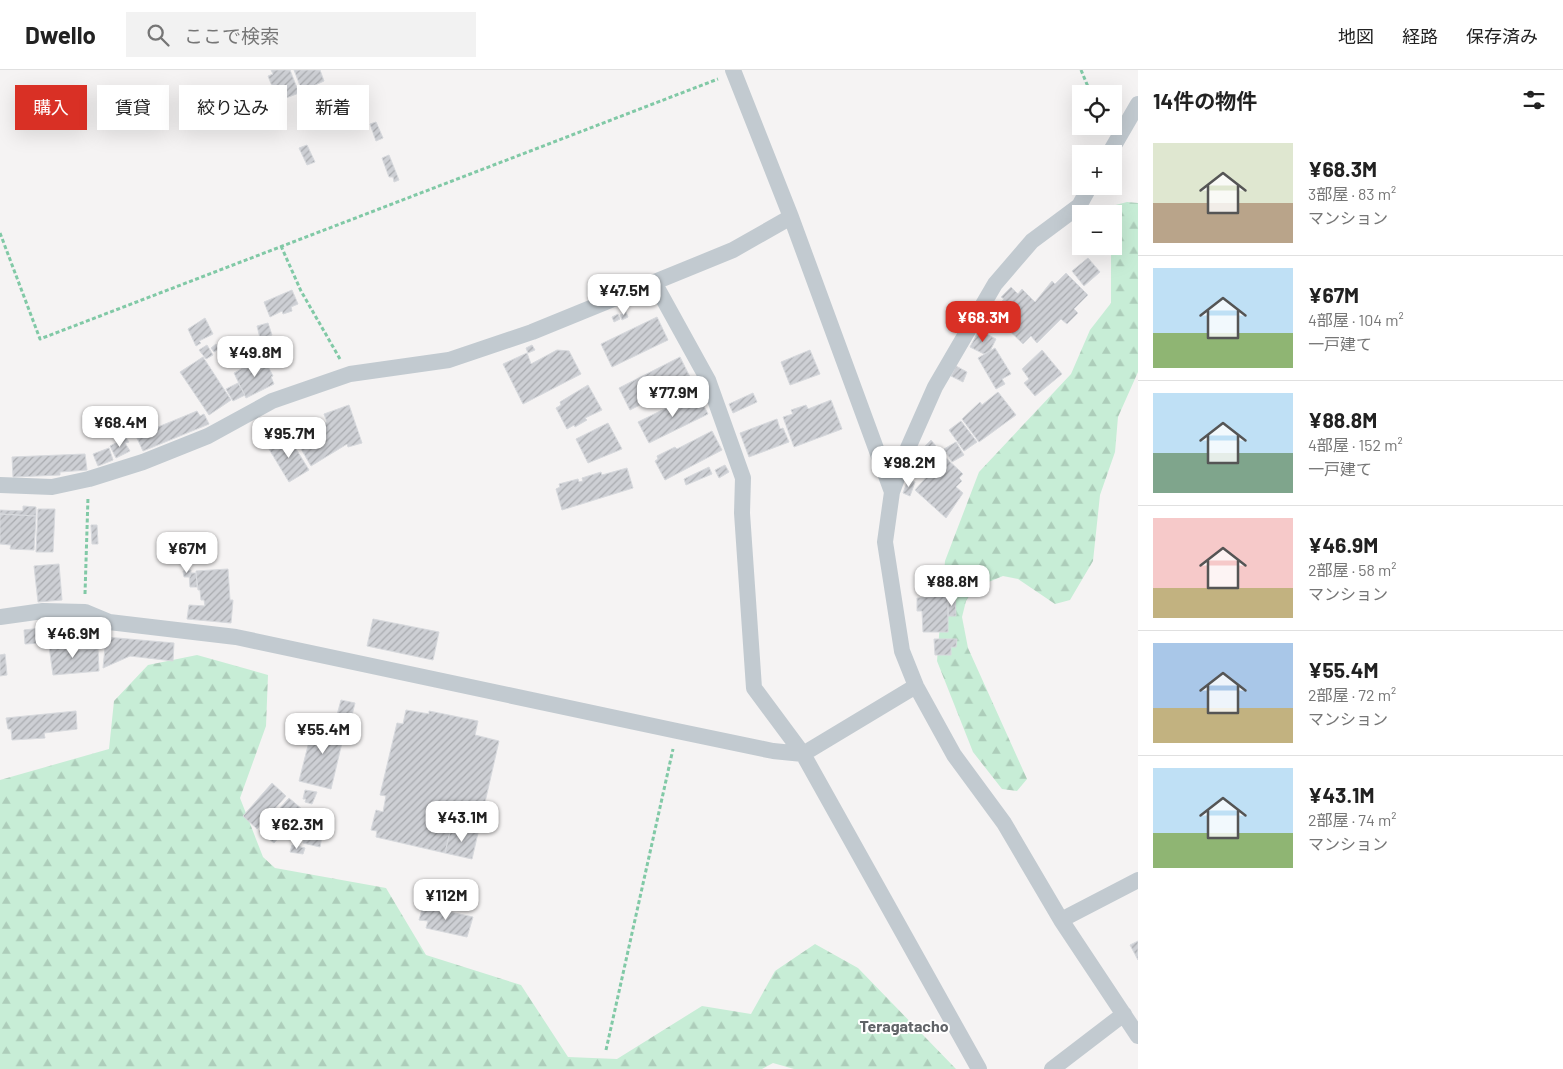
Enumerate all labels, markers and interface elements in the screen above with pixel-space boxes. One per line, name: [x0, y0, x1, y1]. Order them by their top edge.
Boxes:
search box: [126, 12, 476, 57]
text: Dwello: [25, 20, 96, 49]
icon: search: [144, 21, 172, 49]
text: ここで検索: [184, 24, 279, 47]
text: 地図: [1338, 25, 1374, 47]
text: 経路: [1402, 25, 1438, 47]
text: 保存済み: [1466, 25, 1538, 47]
chip: 購入: [15, 85, 87, 130]
chip: 賃貸: [97, 85, 169, 130]
chip: 絞り込み: [179, 85, 287, 130]
chip: 新着: [297, 85, 369, 130]
map controls: [1072, 85, 1122, 255]
button: locate: [1072, 85, 1122, 135]
icon: filters: [1520, 86, 1548, 114]
text: 14件の物件: [1153, 88, 1257, 113]
button: +: [1072, 145, 1122, 195]
text: ¥68.3M: [1308, 156, 1377, 181]
icon: home: [1193, 163, 1253, 223]
text: 3部屋 · 83 m²: [1308, 184, 1396, 203]
button: −: [1072, 205, 1122, 255]
text: マンション: [1308, 208, 1388, 227]
pin: ¥47.5M: [583, 274, 665, 316]
text: ¥47.5M: [599, 280, 649, 299]
text: ¥67M: [1308, 282, 1359, 307]
icon: home: [1193, 288, 1253, 348]
pin: ¥68.3M: [942, 300, 1024, 343]
text: ¥68.3M: [957, 307, 1009, 326]
text: 4部屋 · 104 m²: [1308, 310, 1404, 329]
text: 一戸建て: [1308, 334, 1372, 353]
pin: ¥49.8M: [214, 336, 296, 378]
text: ¥49.8M: [228, 342, 282, 361]
pin: ¥77.9M: [632, 376, 714, 418]
text: ¥77.9M: [648, 382, 698, 401]
pin: ¥68.4M: [79, 406, 161, 448]
text: ¥88.8M: [1308, 407, 1377, 432]
text: ¥68.4M: [93, 412, 147, 431]
icon: home: [1193, 413, 1253, 473]
pin: ¥95.7M: [248, 416, 330, 459]
text: ¥95.7M: [263, 423, 315, 442]
text: 4部屋 · 152 m²: [1308, 435, 1403, 454]
pin: ¥98.2M: [868, 446, 950, 488]
text: ¥98.2M: [883, 452, 935, 471]
text: 一戸建て: [1308, 459, 1372, 478]
pin: ¥67M: [157, 532, 217, 574]
text: ¥46.9M: [1308, 532, 1378, 557]
text: ¥67M: [168, 538, 206, 557]
icon: home: [1193, 538, 1253, 598]
text: 2部屋 · 58 m²: [1308, 560, 1397, 579]
pin: ¥88.8M: [911, 564, 993, 607]
text: ¥88.8M: [926, 571, 978, 590]
text: マンション: [1308, 584, 1388, 603]
pin: ¥46.9M: [32, 616, 114, 659]
text: ¥46.9M: [46, 623, 100, 642]
text: ¥55.4M: [1308, 657, 1378, 682]
icon: home: [1193, 663, 1253, 723]
text: 2部屋 · 72 m²: [1308, 685, 1396, 704]
text: マンション: [1308, 709, 1388, 728]
pin: ¥55.4M: [282, 712, 364, 755]
text: ¥55.4M: [296, 719, 350, 738]
text: ¥43.1M: [1308, 782, 1375, 807]
icon: home: [1193, 788, 1253, 848]
pin: ¥43.1M: [421, 800, 503, 843]
text: ¥43.1M: [437, 807, 487, 826]
pin: ¥62.3M: [256, 808, 338, 850]
text: 2部屋 · 74 m²: [1308, 810, 1396, 829]
text: ¥62.3M: [271, 814, 323, 833]
text: マンション: [1308, 834, 1388, 853]
pin: ¥112M: [411, 878, 481, 921]
text: ¥112M: [425, 885, 467, 904]
district label: Teragatacho: [859, 1016, 949, 1035]

